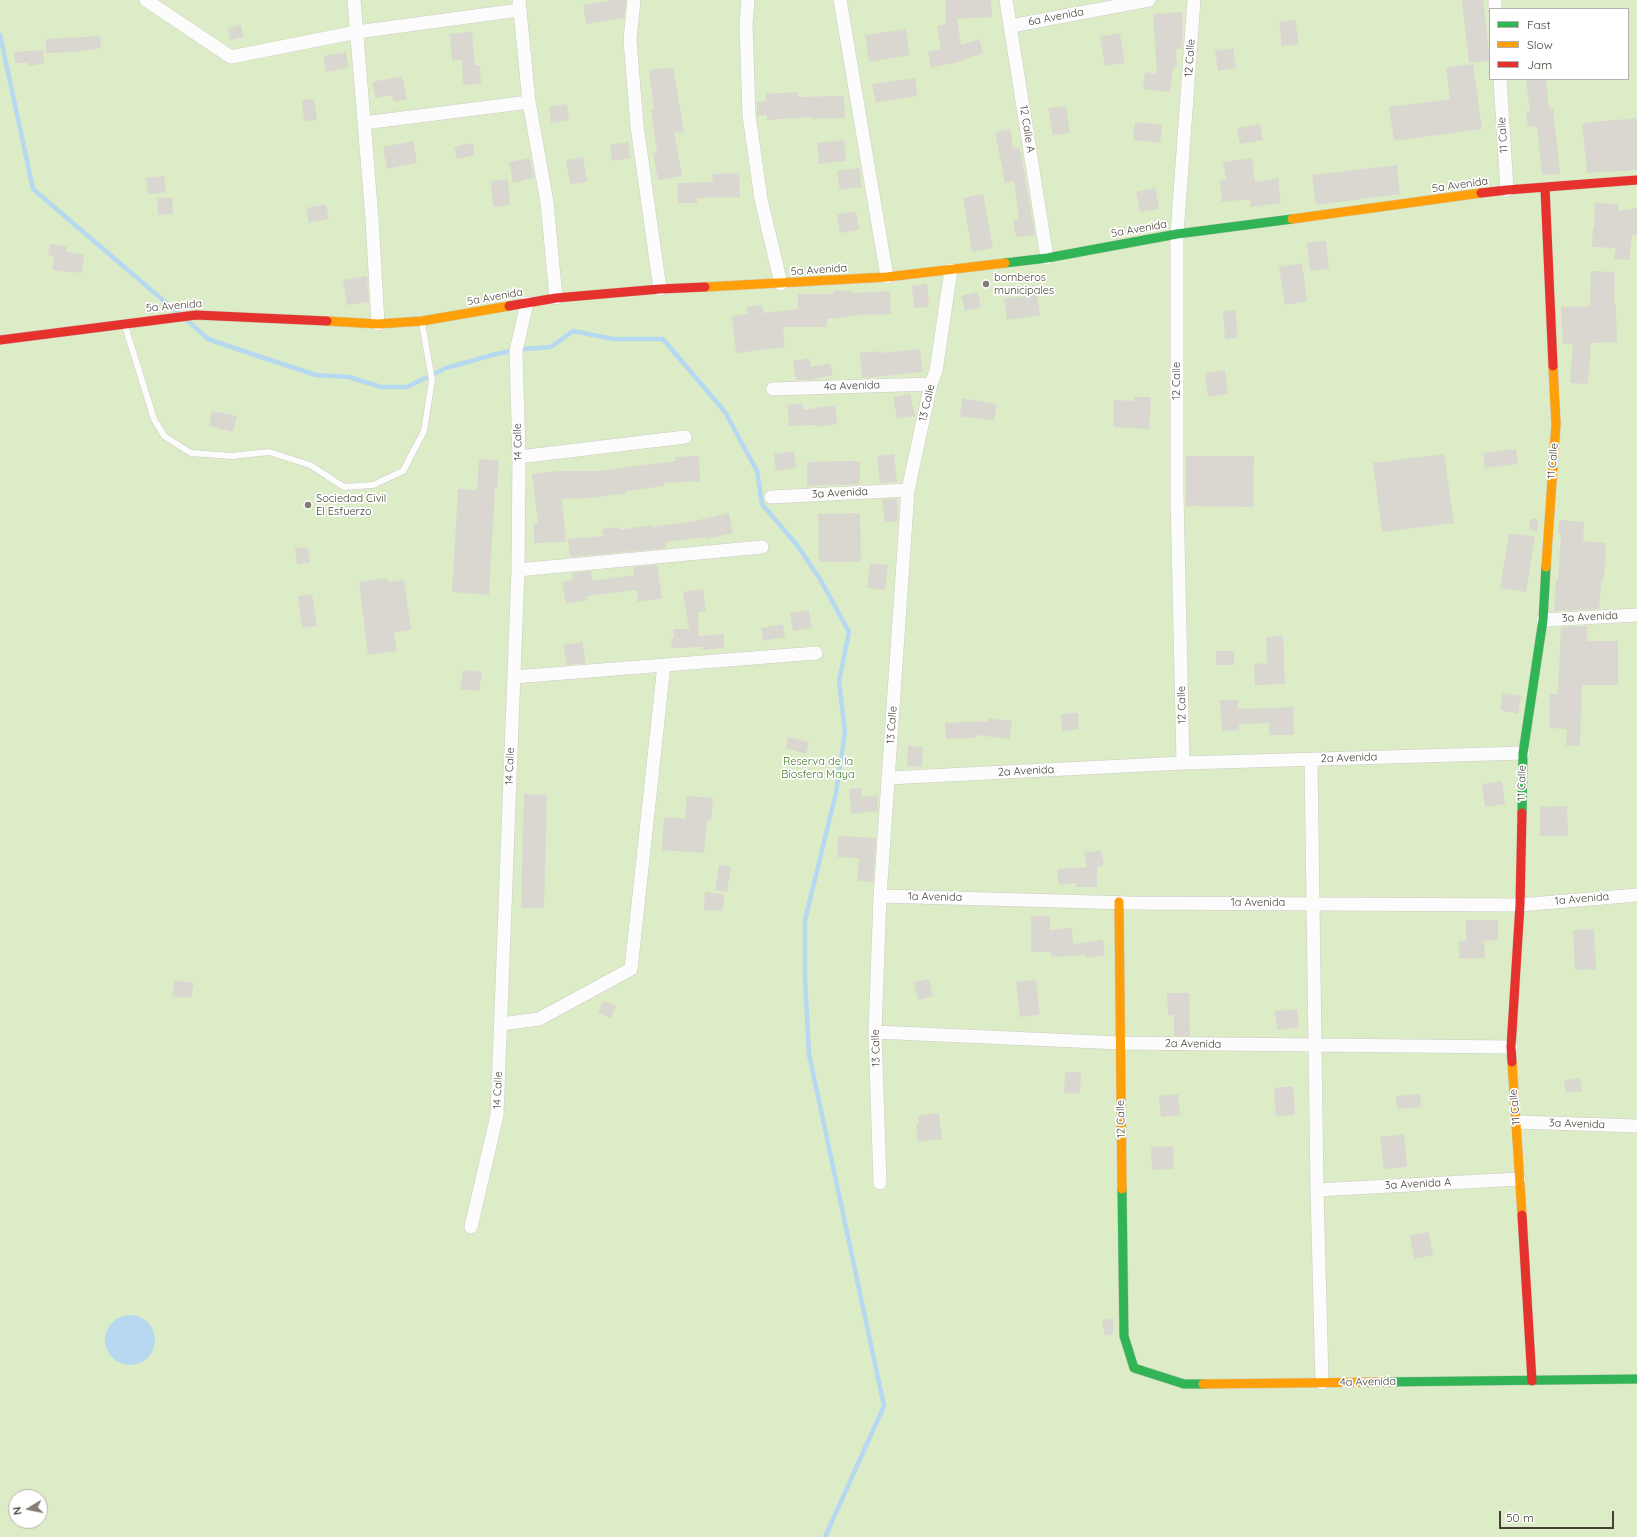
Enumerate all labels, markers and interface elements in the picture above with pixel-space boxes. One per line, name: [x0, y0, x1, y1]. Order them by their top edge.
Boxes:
street label: 6a Avenida: [1027, 5, 1085, 29]
legend: [1489, 8, 1629, 80]
text: Fast: [1527, 17, 1551, 32]
text: Slow: [1527, 37, 1553, 52]
street label: 12 Calle: [1182, 38, 1198, 78]
text: Jam: [1527, 57, 1552, 72]
street label: 12 Calle A: [1017, 104, 1037, 154]
street label: 11 Calle: [1495, 117, 1511, 153]
street label: 5a Avenida: [1431, 175, 1489, 195]
street label: 5a Avenida: [1110, 218, 1168, 240]
street label: 5a Avenida: [790, 261, 848, 279]
place label: bomberos municipales: [994, 271, 1054, 297]
marker: bomberos municipales: [981, 279, 991, 289]
street label: 5a Avenida: [466, 286, 524, 308]
street label: 5a Avenida: [145, 297, 203, 315]
street label: 12 Calle: [1170, 362, 1184, 400]
street label: 4a Avenida: [824, 378, 880, 394]
street label: 13 Calle: [916, 383, 938, 423]
street label: 14 Calle: [511, 423, 525, 461]
street label: 11 Calle: [1545, 442, 1561, 480]
street label: 3a Avenida: [812, 485, 868, 501]
place label: Sociedad Civil El Esfuerzo: [316, 492, 386, 518]
marker: Sociedad Civil El Esfuerzo: [303, 500, 313, 510]
street label: 3a Avenida: [1562, 609, 1618, 625]
street label: 12 Calle: [1175, 686, 1189, 724]
street label: 13 Calle: [884, 706, 900, 744]
street label: 14 Calle: [503, 747, 517, 785]
street label: 2a Avenida: [1320, 750, 1378, 766]
park label: Reserva de la Biosfera Maya: [781, 755, 855, 781]
street label: 2a Avenida: [997, 763, 1055, 779]
street label: 11 Calle: [1515, 765, 1529, 801]
street label: 1a Avenida: [908, 890, 962, 904]
street label: 1a Avenida: [1554, 890, 1610, 908]
street label: 1a Avenida: [1231, 896, 1285, 910]
street label: 13 Calle: [869, 1029, 883, 1067]
street label: 2a Avenida: [1165, 1037, 1221, 1051]
street label: 14 Calle: [491, 1071, 505, 1109]
street label: 11 Calle: [1507, 1088, 1523, 1126]
street label: 12 Calle: [1114, 1100, 1128, 1138]
street label: 3a Avenida: [1549, 1116, 1605, 1132]
street label: 3a Avenida A: [1385, 1176, 1451, 1192]
street label: 4a Avenida: [1340, 1375, 1396, 1389]
north arrow: [8, 1489, 48, 1529]
scale bar: [1501, 1503, 1616, 1529]
text: N: [10, 1506, 25, 1516]
text: 50 m: [1506, 1510, 1534, 1525]

